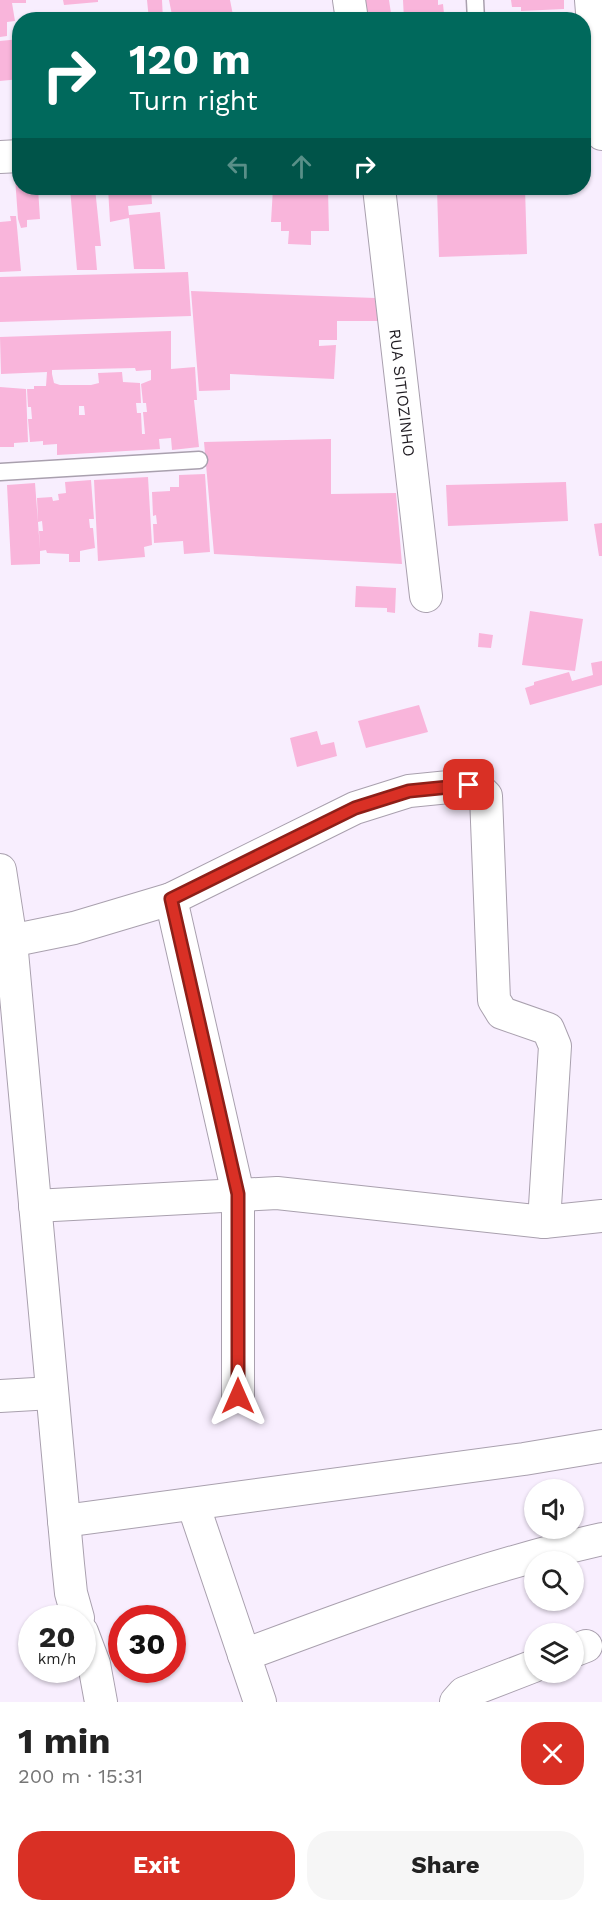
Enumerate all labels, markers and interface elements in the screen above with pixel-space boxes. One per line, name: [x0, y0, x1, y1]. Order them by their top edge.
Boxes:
text: 120 m: [129, 35, 251, 84]
icon: right: [30, 36, 108, 114]
text: Turn right: [129, 85, 258, 117]
icon: left: [222, 150, 255, 183]
icon: ahead: [285, 150, 318, 183]
icon: right: [348, 150, 381, 183]
street label: RUA SITIOZINHO: [385, 328, 419, 458]
pin: [443, 759, 494, 810]
icon: arrive: [452, 768, 485, 801]
position arrow: [206, 1364, 270, 1428]
map controls: [524, 1479, 584, 1683]
button: sound: [524, 1479, 584, 1539]
button: search: [524, 1551, 584, 1611]
speed limit sign: 30: [108, 1605, 186, 1683]
text: 20: [38, 1619, 76, 1654]
button: layers: [524, 1623, 584, 1683]
text: km/h: [38, 1650, 76, 1668]
text: 1 min: [18, 1720, 110, 1762]
button: close: [521, 1722, 584, 1785]
text: 200 m · 15:31: [18, 1764, 143, 1788]
button: Exit: [18, 1831, 295, 1900]
button: Share: [307, 1831, 584, 1900]

